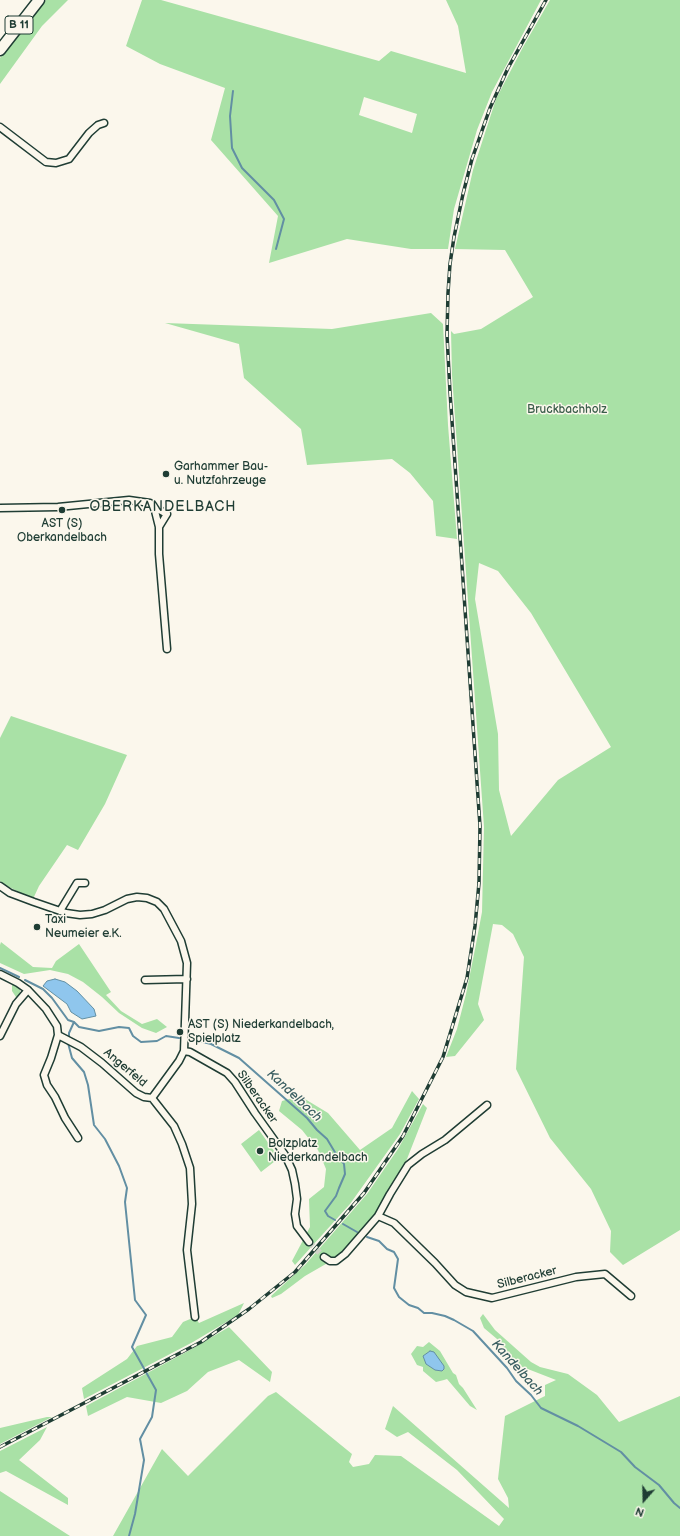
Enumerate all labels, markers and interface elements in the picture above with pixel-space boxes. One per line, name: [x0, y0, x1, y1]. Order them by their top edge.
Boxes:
road number: B 11: [5, 16, 33, 34]
park label: Bruckbachholz: [527, 403, 607, 417]
place label: Garhammer Bau- u. Nutzfahrzeuge: [174, 460, 268, 488]
marker: Garhammer Bau- u. Nutzfahrzeuge: [161, 469, 171, 479]
district label: OBERKANDELBACH: [90, 499, 236, 515]
marker: AST (S) Oberkandelbach: [57, 505, 67, 515]
place label: AST (S) Oberkandelbach: [17, 517, 107, 545]
place label: Taxi Neumeier e.K.: [45, 913, 122, 941]
marker: Taxi Neumeier e.K.: [32, 922, 42, 932]
place label: AST (S) Niederkandelbach, Spielplatz: [188, 1018, 334, 1046]
marker: AST (S) Niederkandelbach, Spielplatz: [175, 1027, 185, 1037]
street label: Angerfeld: [100, 1046, 150, 1090]
water label: Kandelbach: [263, 1067, 325, 1125]
street label: Silberacker: [234, 1068, 280, 1126]
place label: Bolzplatz Niederkandelbach: [268, 1137, 368, 1165]
marker: Bolzplatz Niederkandelbach: [255, 1146, 265, 1156]
street label: Silberacker: [496, 1264, 558, 1292]
water label: Kandelbach: [488, 1337, 546, 1399]
north arrow: [624, 1480, 664, 1520]
text: N: [634, 1504, 646, 1519]

